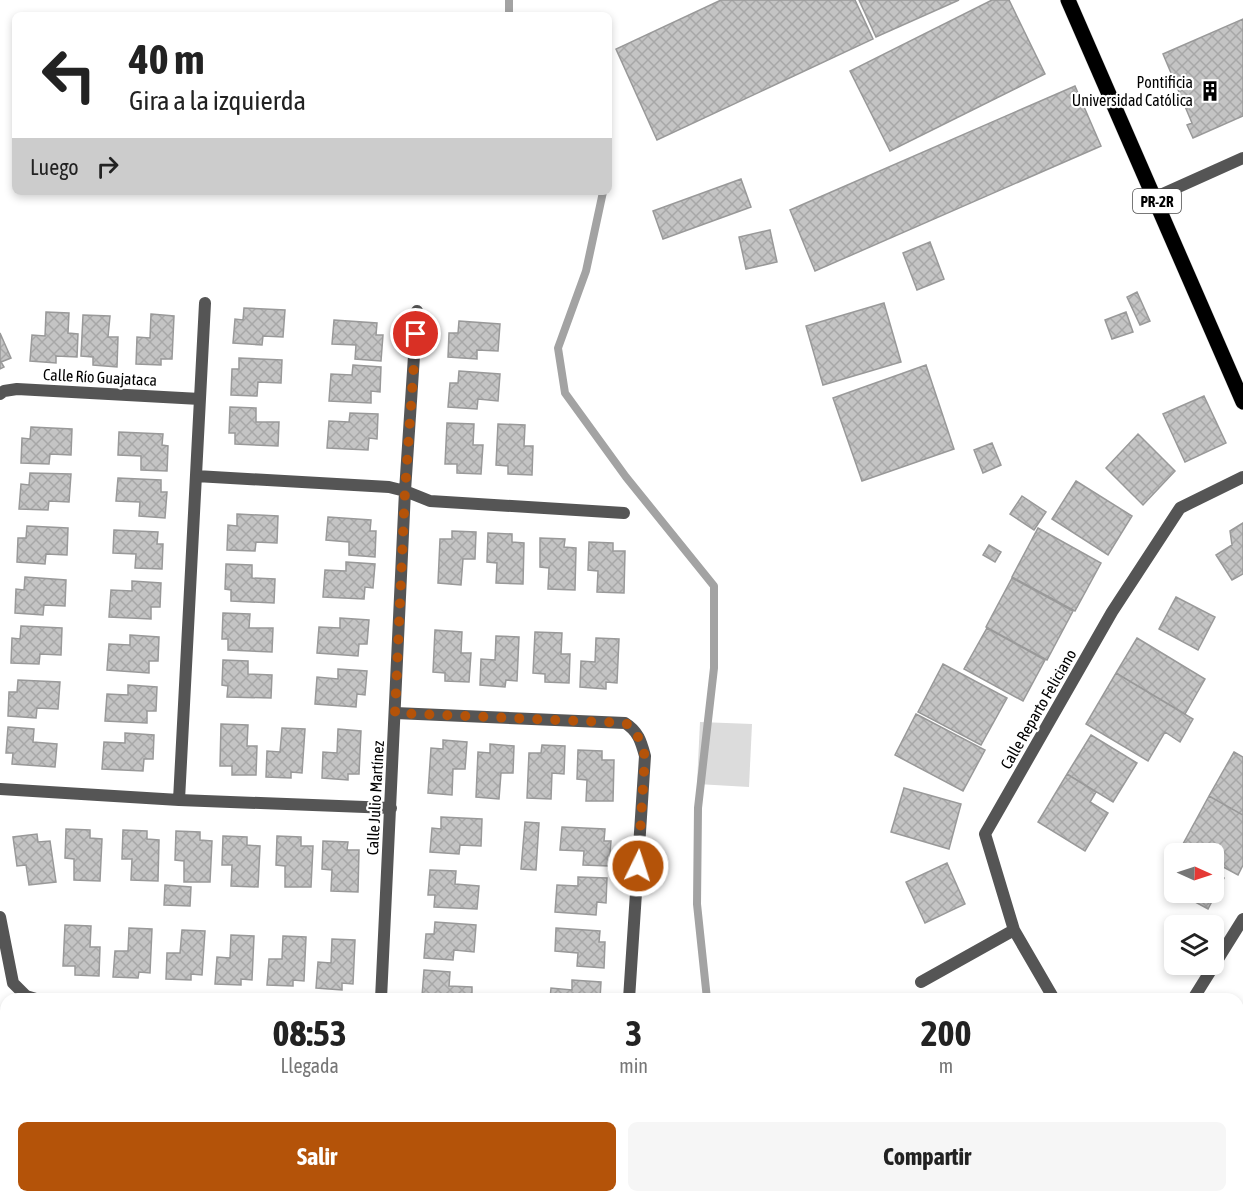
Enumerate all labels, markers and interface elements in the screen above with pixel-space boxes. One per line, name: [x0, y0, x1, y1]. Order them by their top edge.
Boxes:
text: 40 m: [129, 35, 204, 83]
icon: left: [30, 36, 108, 114]
place label: Pontificia Universidad Católica: [1072, 73, 1193, 109]
building icon: Pontificia Universidad Católica: [1198, 79, 1222, 103]
text: Gira a la izquierda: [129, 85, 306, 116]
icon: right: [91, 150, 124, 183]
text: Luego: [30, 154, 79, 180]
road number: PR-2R: [1133, 189, 1181, 213]
pin: [390, 308, 441, 359]
icon: arrive: [399, 317, 432, 350]
street label: Calle Río Guajataca: [43, 365, 157, 390]
street label: Calle Reparto Feliciano: [996, 646, 1080, 772]
street label: Calle Julio Martínez: [363, 740, 387, 856]
position arrow: [606, 834, 670, 898]
north arrow: [1164, 843, 1224, 903]
map controls: [1164, 843, 1224, 975]
button: layers: [1164, 915, 1224, 975]
text: 08:53: [273, 1012, 347, 1054]
text: 3: [625, 1012, 642, 1054]
text: 200: [921, 1012, 971, 1054]
text: Llegada: [281, 1054, 339, 1077]
text: min: [619, 1054, 648, 1077]
text: m: [939, 1054, 953, 1077]
button: Salir: [18, 1122, 616, 1191]
button: Compartir: [628, 1122, 1226, 1191]

